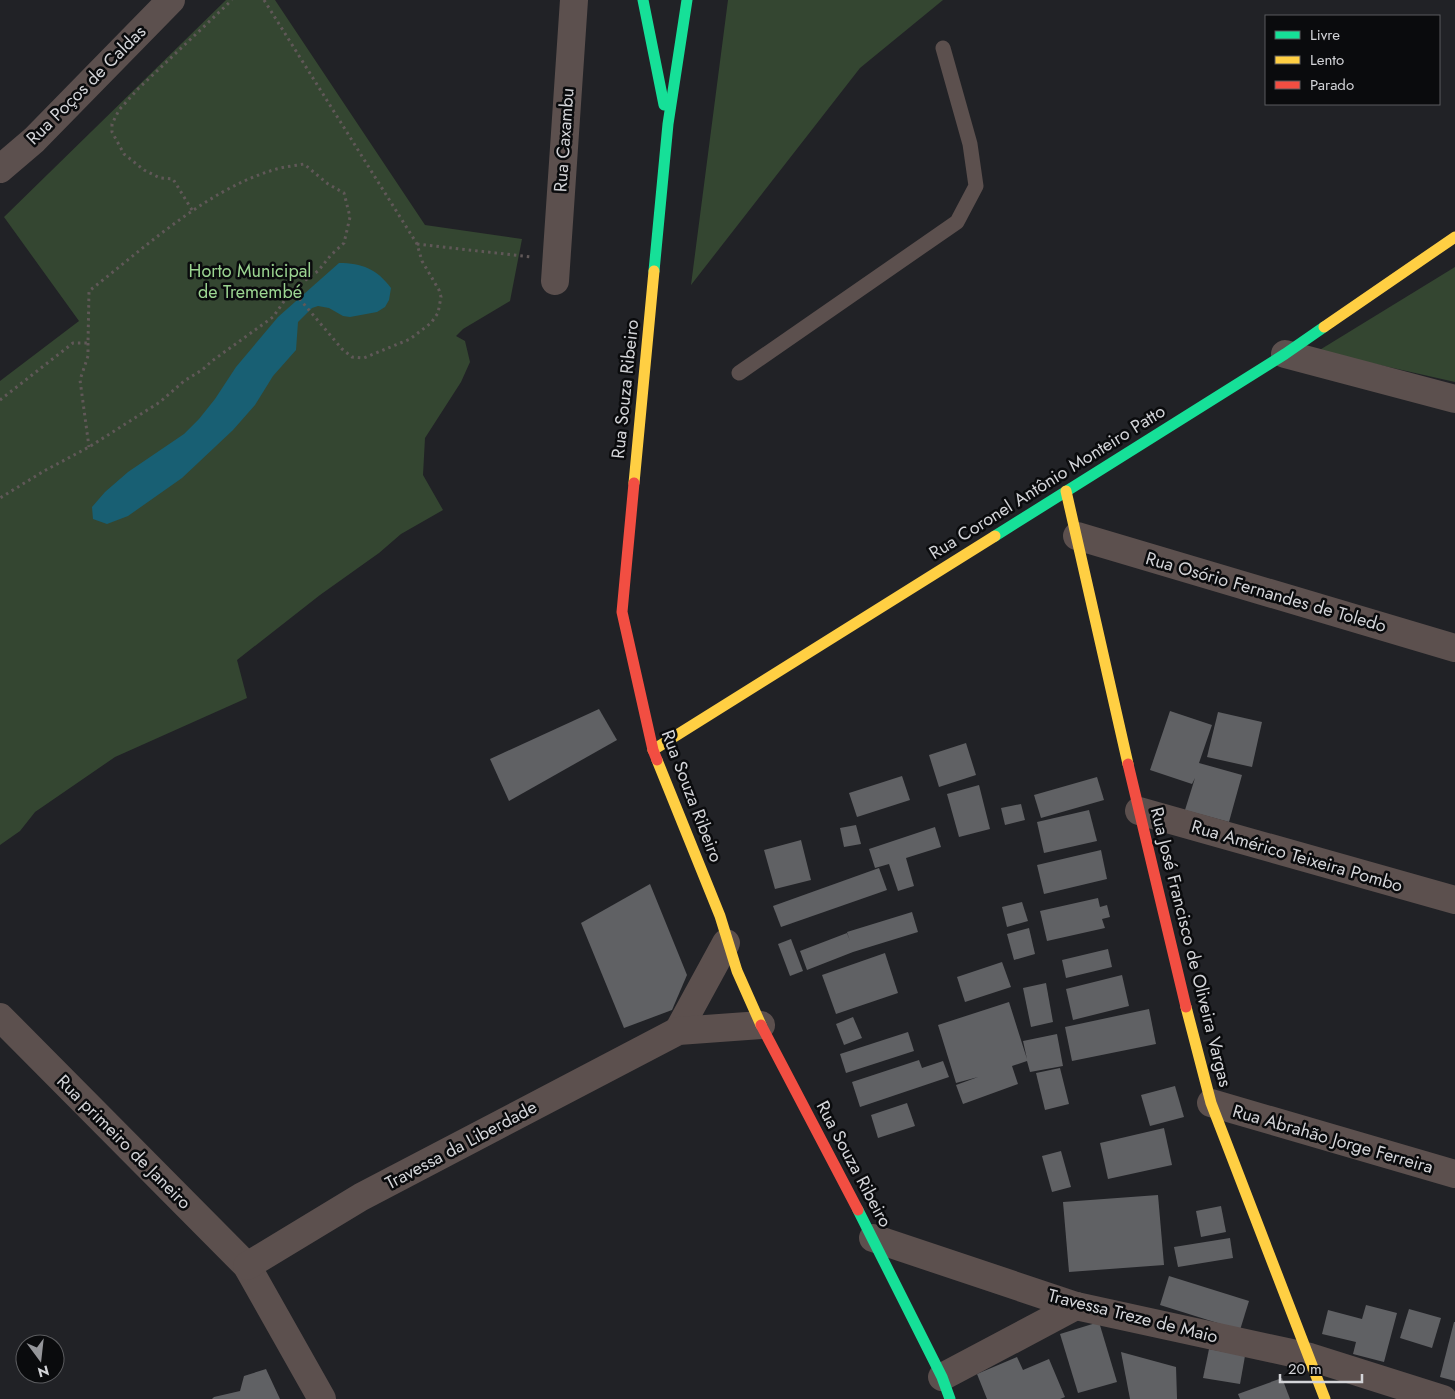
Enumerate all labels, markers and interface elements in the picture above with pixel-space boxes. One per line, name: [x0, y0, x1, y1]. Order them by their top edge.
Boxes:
legend: [1265, 15, 1440, 105]
street label: Rua Poços de Caldas: [20, 19, 152, 151]
text: Livre: [1310, 24, 1340, 46]
text: Lento: [1310, 49, 1344, 71]
text: Parado: [1310, 74, 1354, 96]
street label: Rua Caxambu: [547, 87, 581, 193]
park label: Horto Municipal de Tremembé: [189, 258, 311, 305]
street label: Rua Souza Ribeiro: [605, 318, 645, 460]
street label: Rua Coronel Antônio Monteiro Patto: [924, 398, 1170, 566]
street label: Rua Osório Fernandes de Toledo: [1143, 545, 1390, 639]
street label: Rua Souza Ribeiro: [655, 726, 729, 866]
street label: Rua José Francisco de Oliveira Vargas: [1144, 804, 1238, 1090]
street label: Rua Américo Teixeira Pombo: [1188, 813, 1406, 899]
street label: Rua primeiro de Janeiro: [51, 1069, 197, 1215]
street label: Travessa da Liberdade: [381, 1094, 541, 1196]
street label: Rua Souza Ribeiro: [810, 1096, 898, 1232]
street label: Rua Abrahão Jorge Ferreira: [1230, 1098, 1436, 1180]
street label: Travessa Treze de Maio: [1045, 1282, 1221, 1350]
north arrow: [15, 1334, 65, 1384]
scale bar: [1280, 1352, 1362, 1384]
text: 20 m: [1288, 1358, 1322, 1380]
text: N: [35, 1360, 51, 1383]

